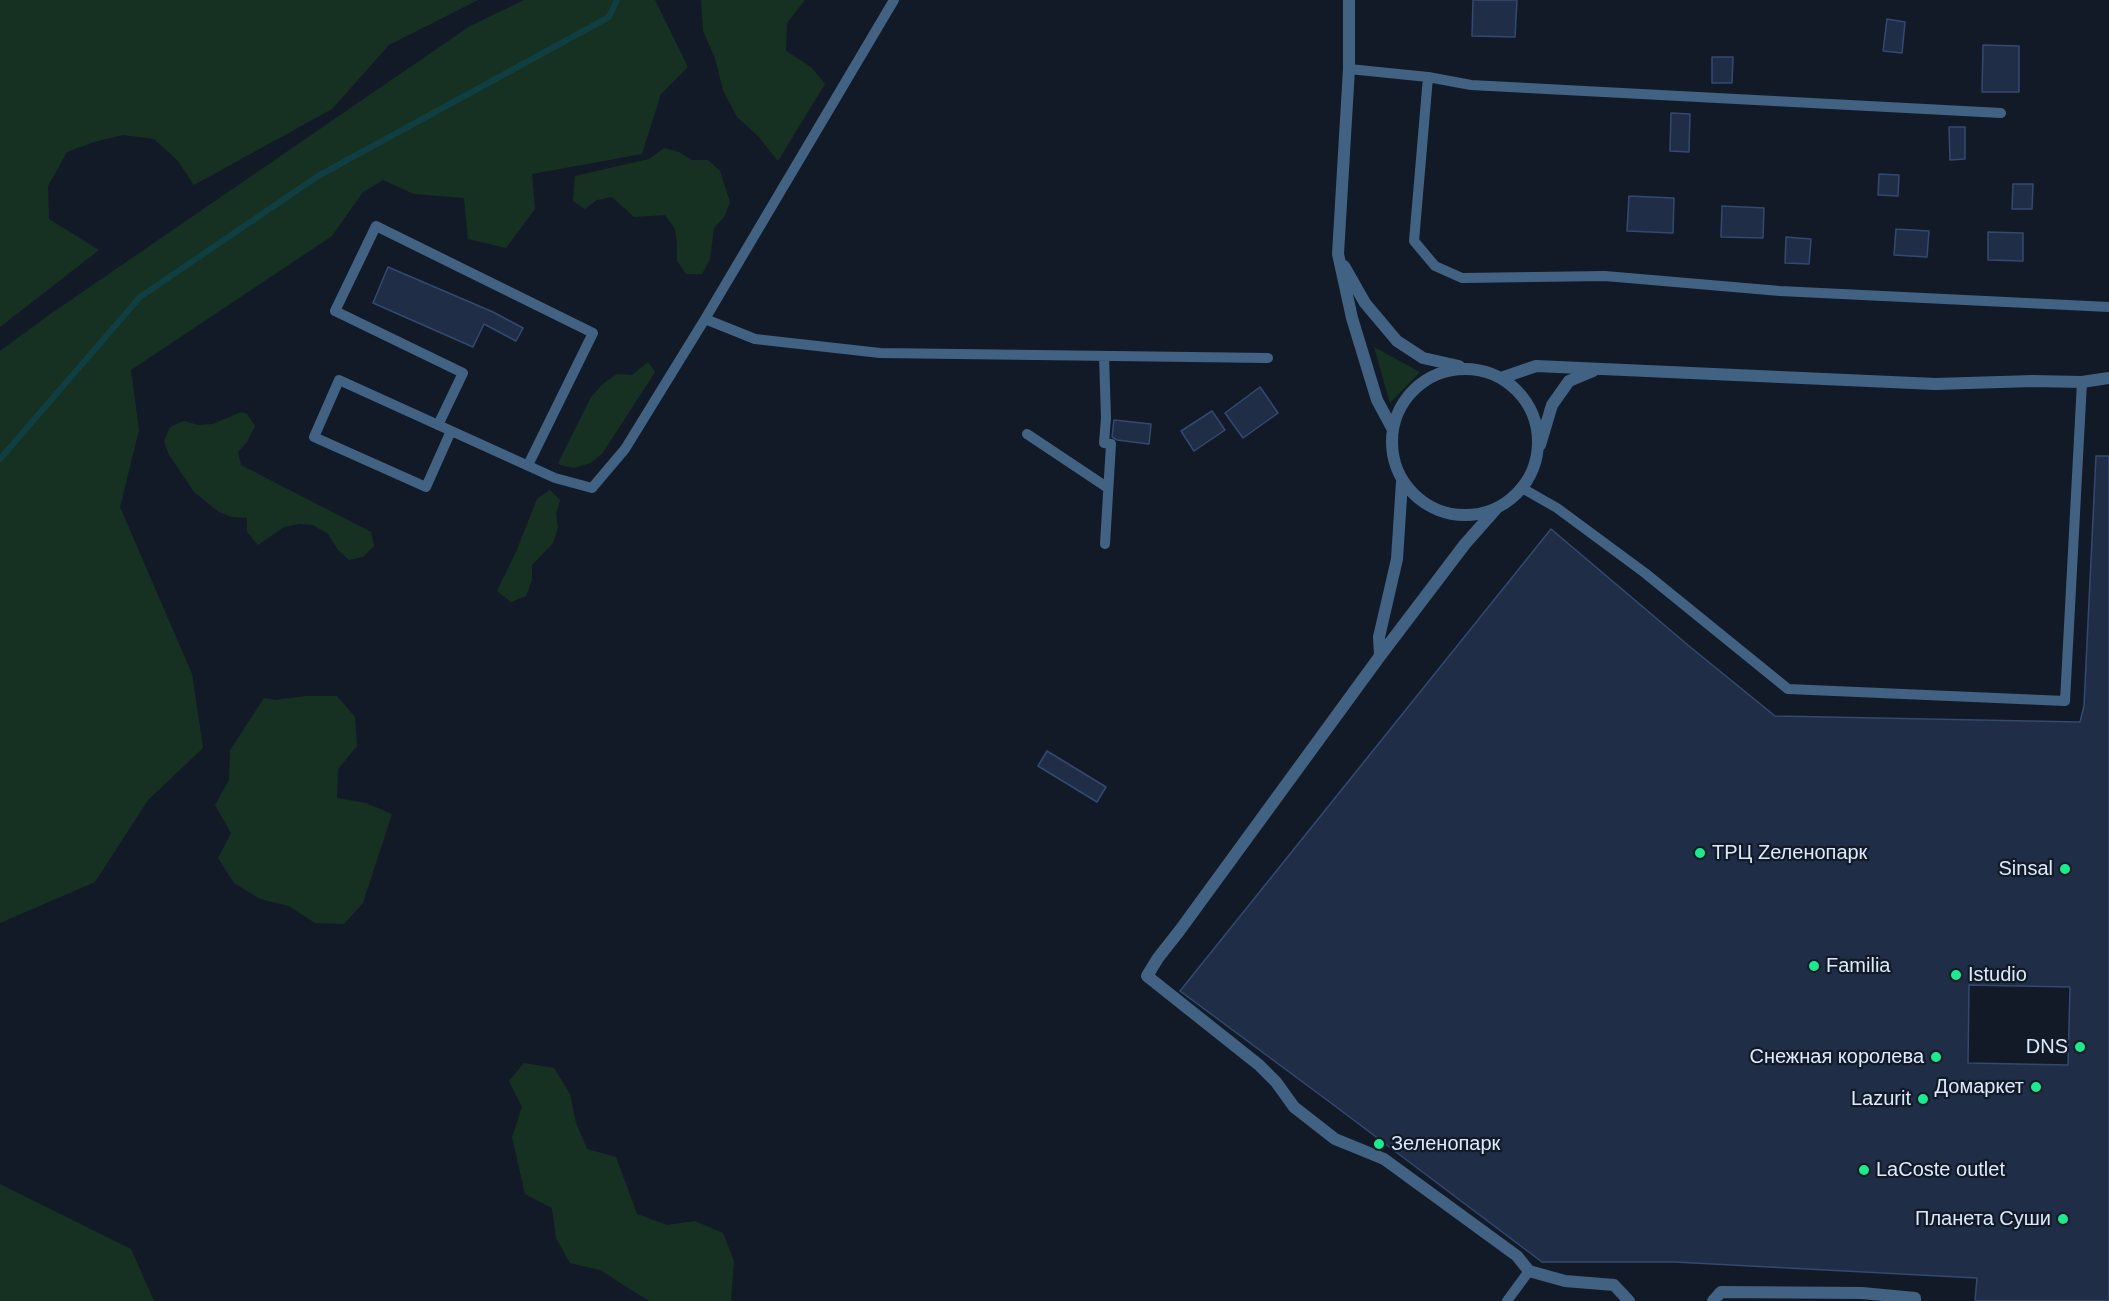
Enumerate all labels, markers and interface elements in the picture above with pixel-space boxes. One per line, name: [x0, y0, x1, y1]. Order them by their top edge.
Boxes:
place label: ТРЦ Zеленопарк: [1712, 841, 1867, 865]
marker: ТРЦ Zеленопарк: [1693, 846, 1707, 860]
place label: Sinsal: [1999, 857, 2053, 881]
marker: Sinsal: [2058, 862, 2072, 876]
place label: Familia: [1826, 954, 1890, 978]
marker: Familia: [1807, 959, 1821, 973]
place label: Istudio: [1968, 963, 2027, 987]
marker: Istudio: [1949, 968, 1963, 982]
place label: DNS: [2026, 1035, 2068, 1059]
marker: DNS: [2073, 1040, 2087, 1054]
place label: Снежная королева: [1749, 1045, 1924, 1069]
marker: Снежная королева: [1929, 1050, 1943, 1064]
place label: Домаркет: [1935, 1075, 2024, 1099]
marker: Домаркет: [2029, 1080, 2043, 1094]
place label: Lazurit: [1851, 1087, 1911, 1111]
marker: Lazurit: [1916, 1092, 1930, 1106]
place label: Зеленопарк: [1391, 1132, 1500, 1156]
marker: Зеленопарк: [1372, 1137, 1386, 1151]
place label: LaCoste outlet: [1876, 1158, 2005, 1182]
marker: LaCoste outlet: [1857, 1163, 1871, 1177]
place label: Планета Суши: [1915, 1207, 2051, 1231]
marker: Планета Суши: [2056, 1212, 2070, 1226]

